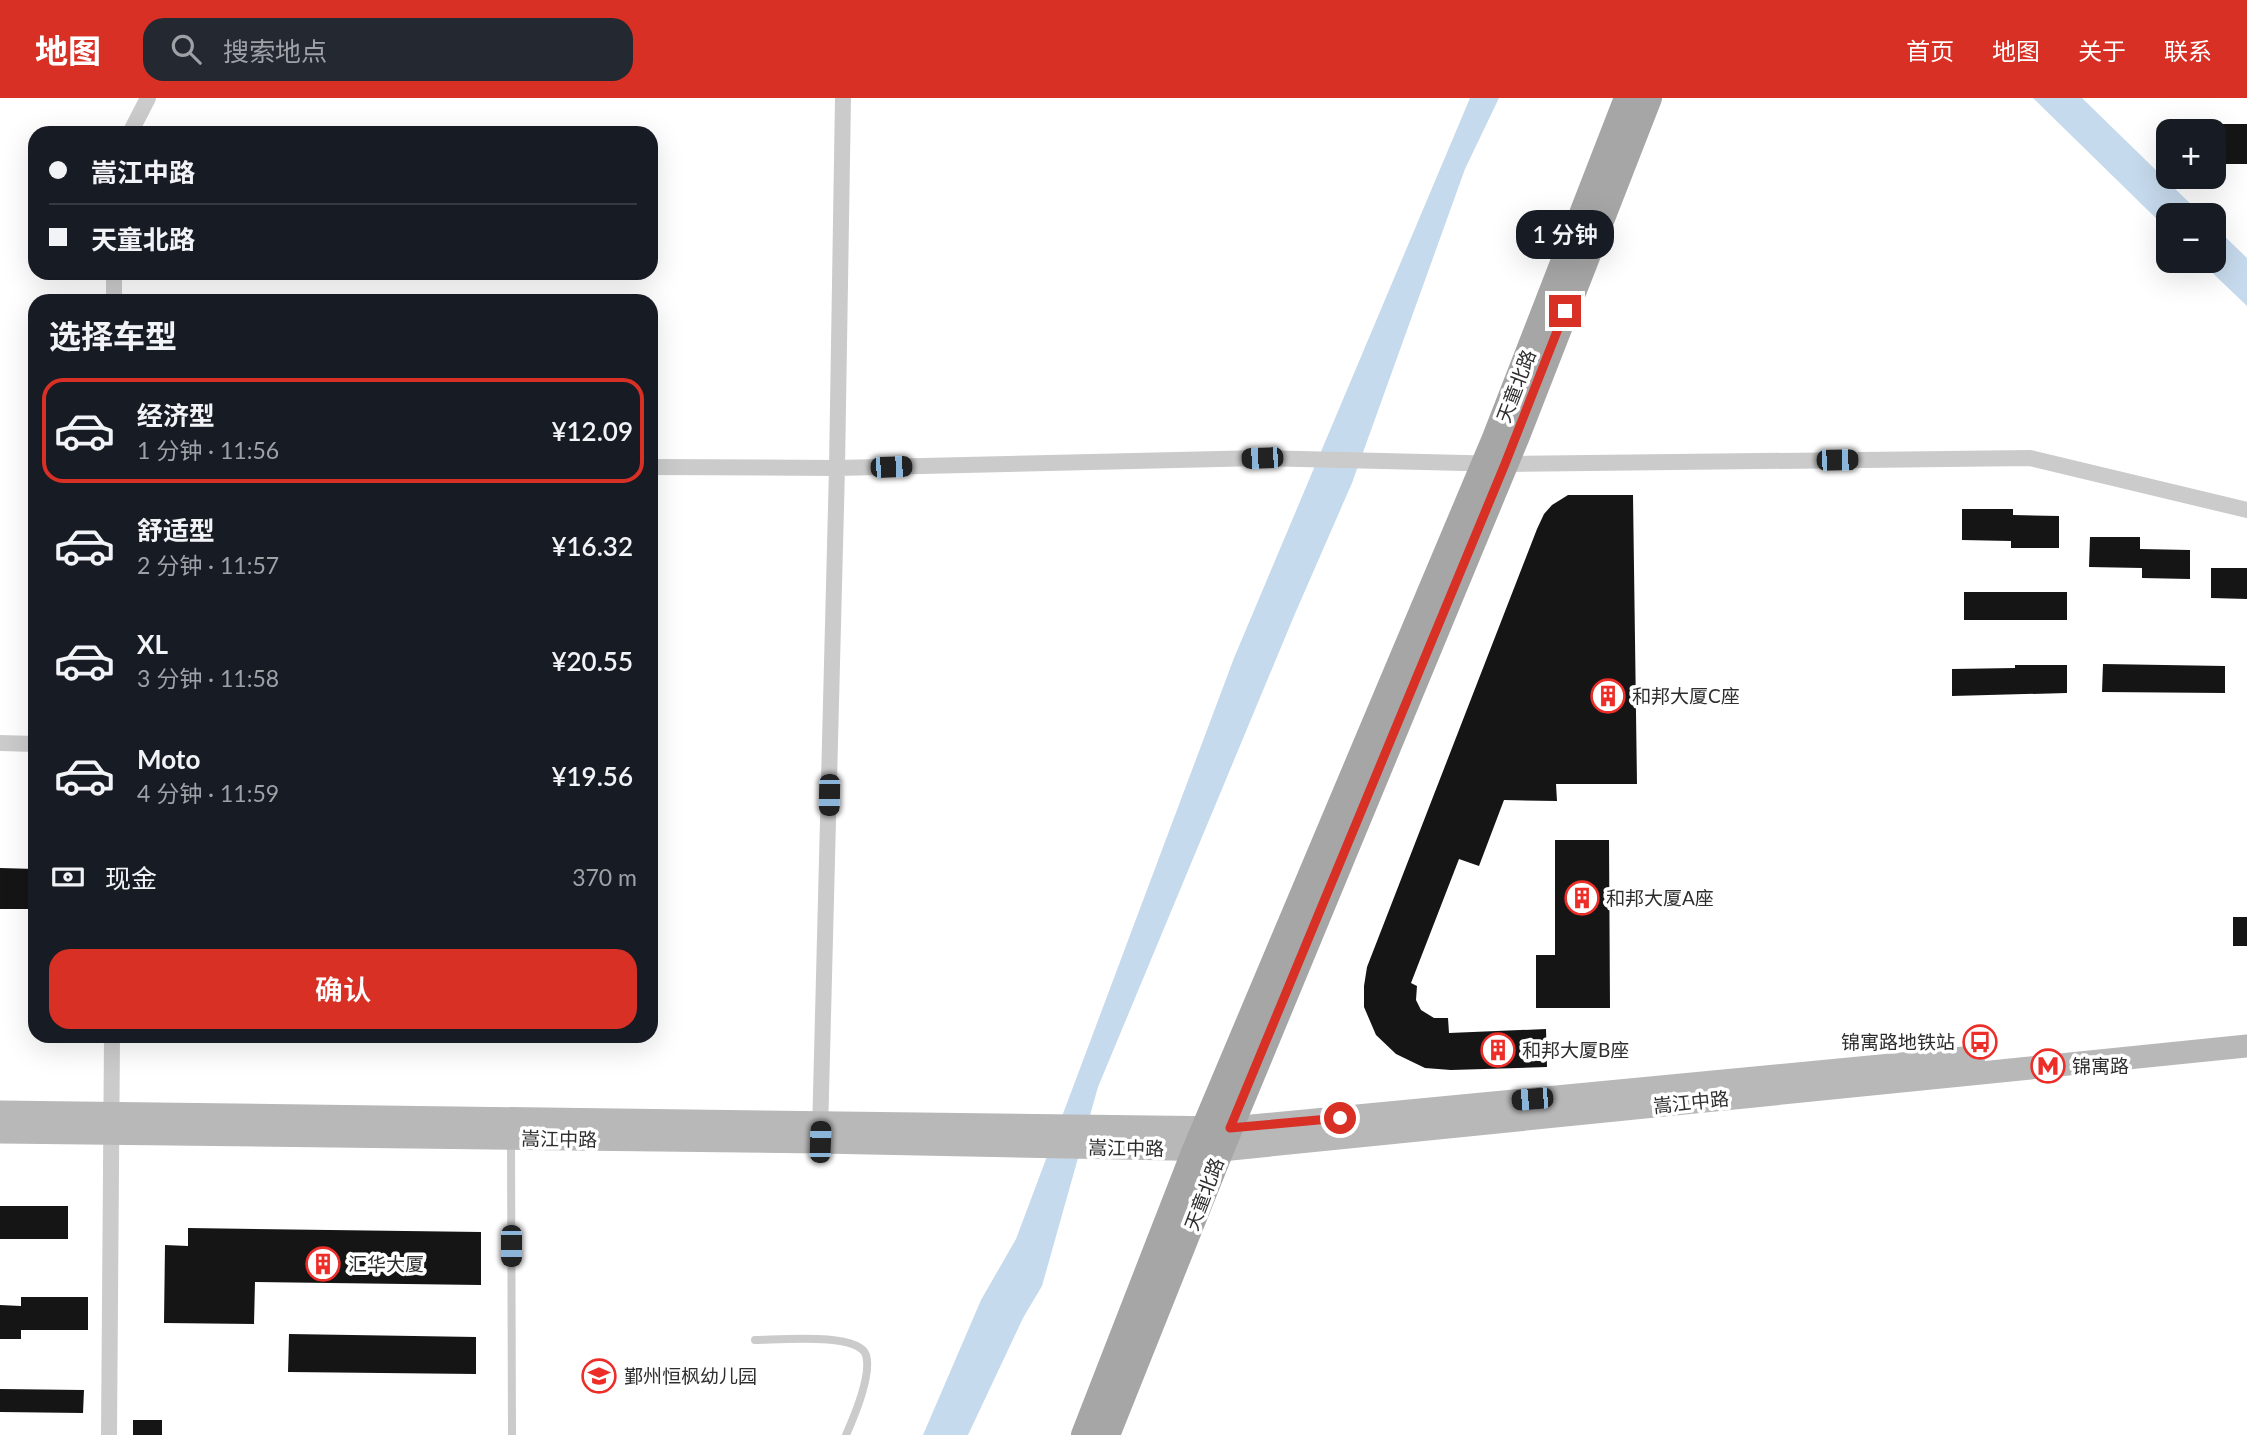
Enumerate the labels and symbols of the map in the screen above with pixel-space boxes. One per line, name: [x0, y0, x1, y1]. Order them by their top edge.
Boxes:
callout: 1 分钟: [1516, 209, 1614, 258]
route end: [1549, 295, 1581, 327]
street label: 天童北路: [1491, 346, 1540, 425]
car: [1241, 447, 1284, 469]
car: [1816, 449, 1859, 471]
car: [870, 456, 913, 478]
building icon: 和邦大厦C座: [1589, 677, 1627, 715]
place label: 和邦大厦C座: [1632, 684, 1740, 707]
car: [819, 774, 840, 816]
building icon: 和邦大厦A座: [1563, 879, 1601, 917]
place label: 和邦大厦A座: [1606, 886, 1714, 909]
bus stop icon: 锦寓路地铁站: [1961, 1023, 1999, 1061]
place label: 锦寓路地铁站: [1841, 1030, 1955, 1053]
building icon: 和邦大厦B座: [1479, 1031, 1517, 1069]
place label: 和邦大厦B座: [1522, 1038, 1629, 1061]
metro station icon: 锦寓路: [2029, 1047, 2067, 1085]
place label: 锦寓路: [2072, 1054, 2129, 1077]
street label: 嵩江中路: [1652, 1086, 1730, 1117]
car: [1511, 1087, 1554, 1111]
route start: [1324, 1102, 1356, 1134]
car: [809, 1121, 832, 1163]
street label: 嵩江中路: [521, 1126, 597, 1151]
street label: 嵩江中路: [1088, 1135, 1164, 1160]
street label: 天童北路: [1179, 1154, 1228, 1233]
car: [501, 1225, 522, 1267]
building icon: 汇华大厦: [304, 1245, 342, 1283]
place label: 汇华大厦: [348, 1252, 424, 1275]
school or university icon: 鄞州恒枫幼儿园: [580, 1357, 618, 1395]
place label: 鄞州恒枫幼儿园: [624, 1364, 757, 1387]

